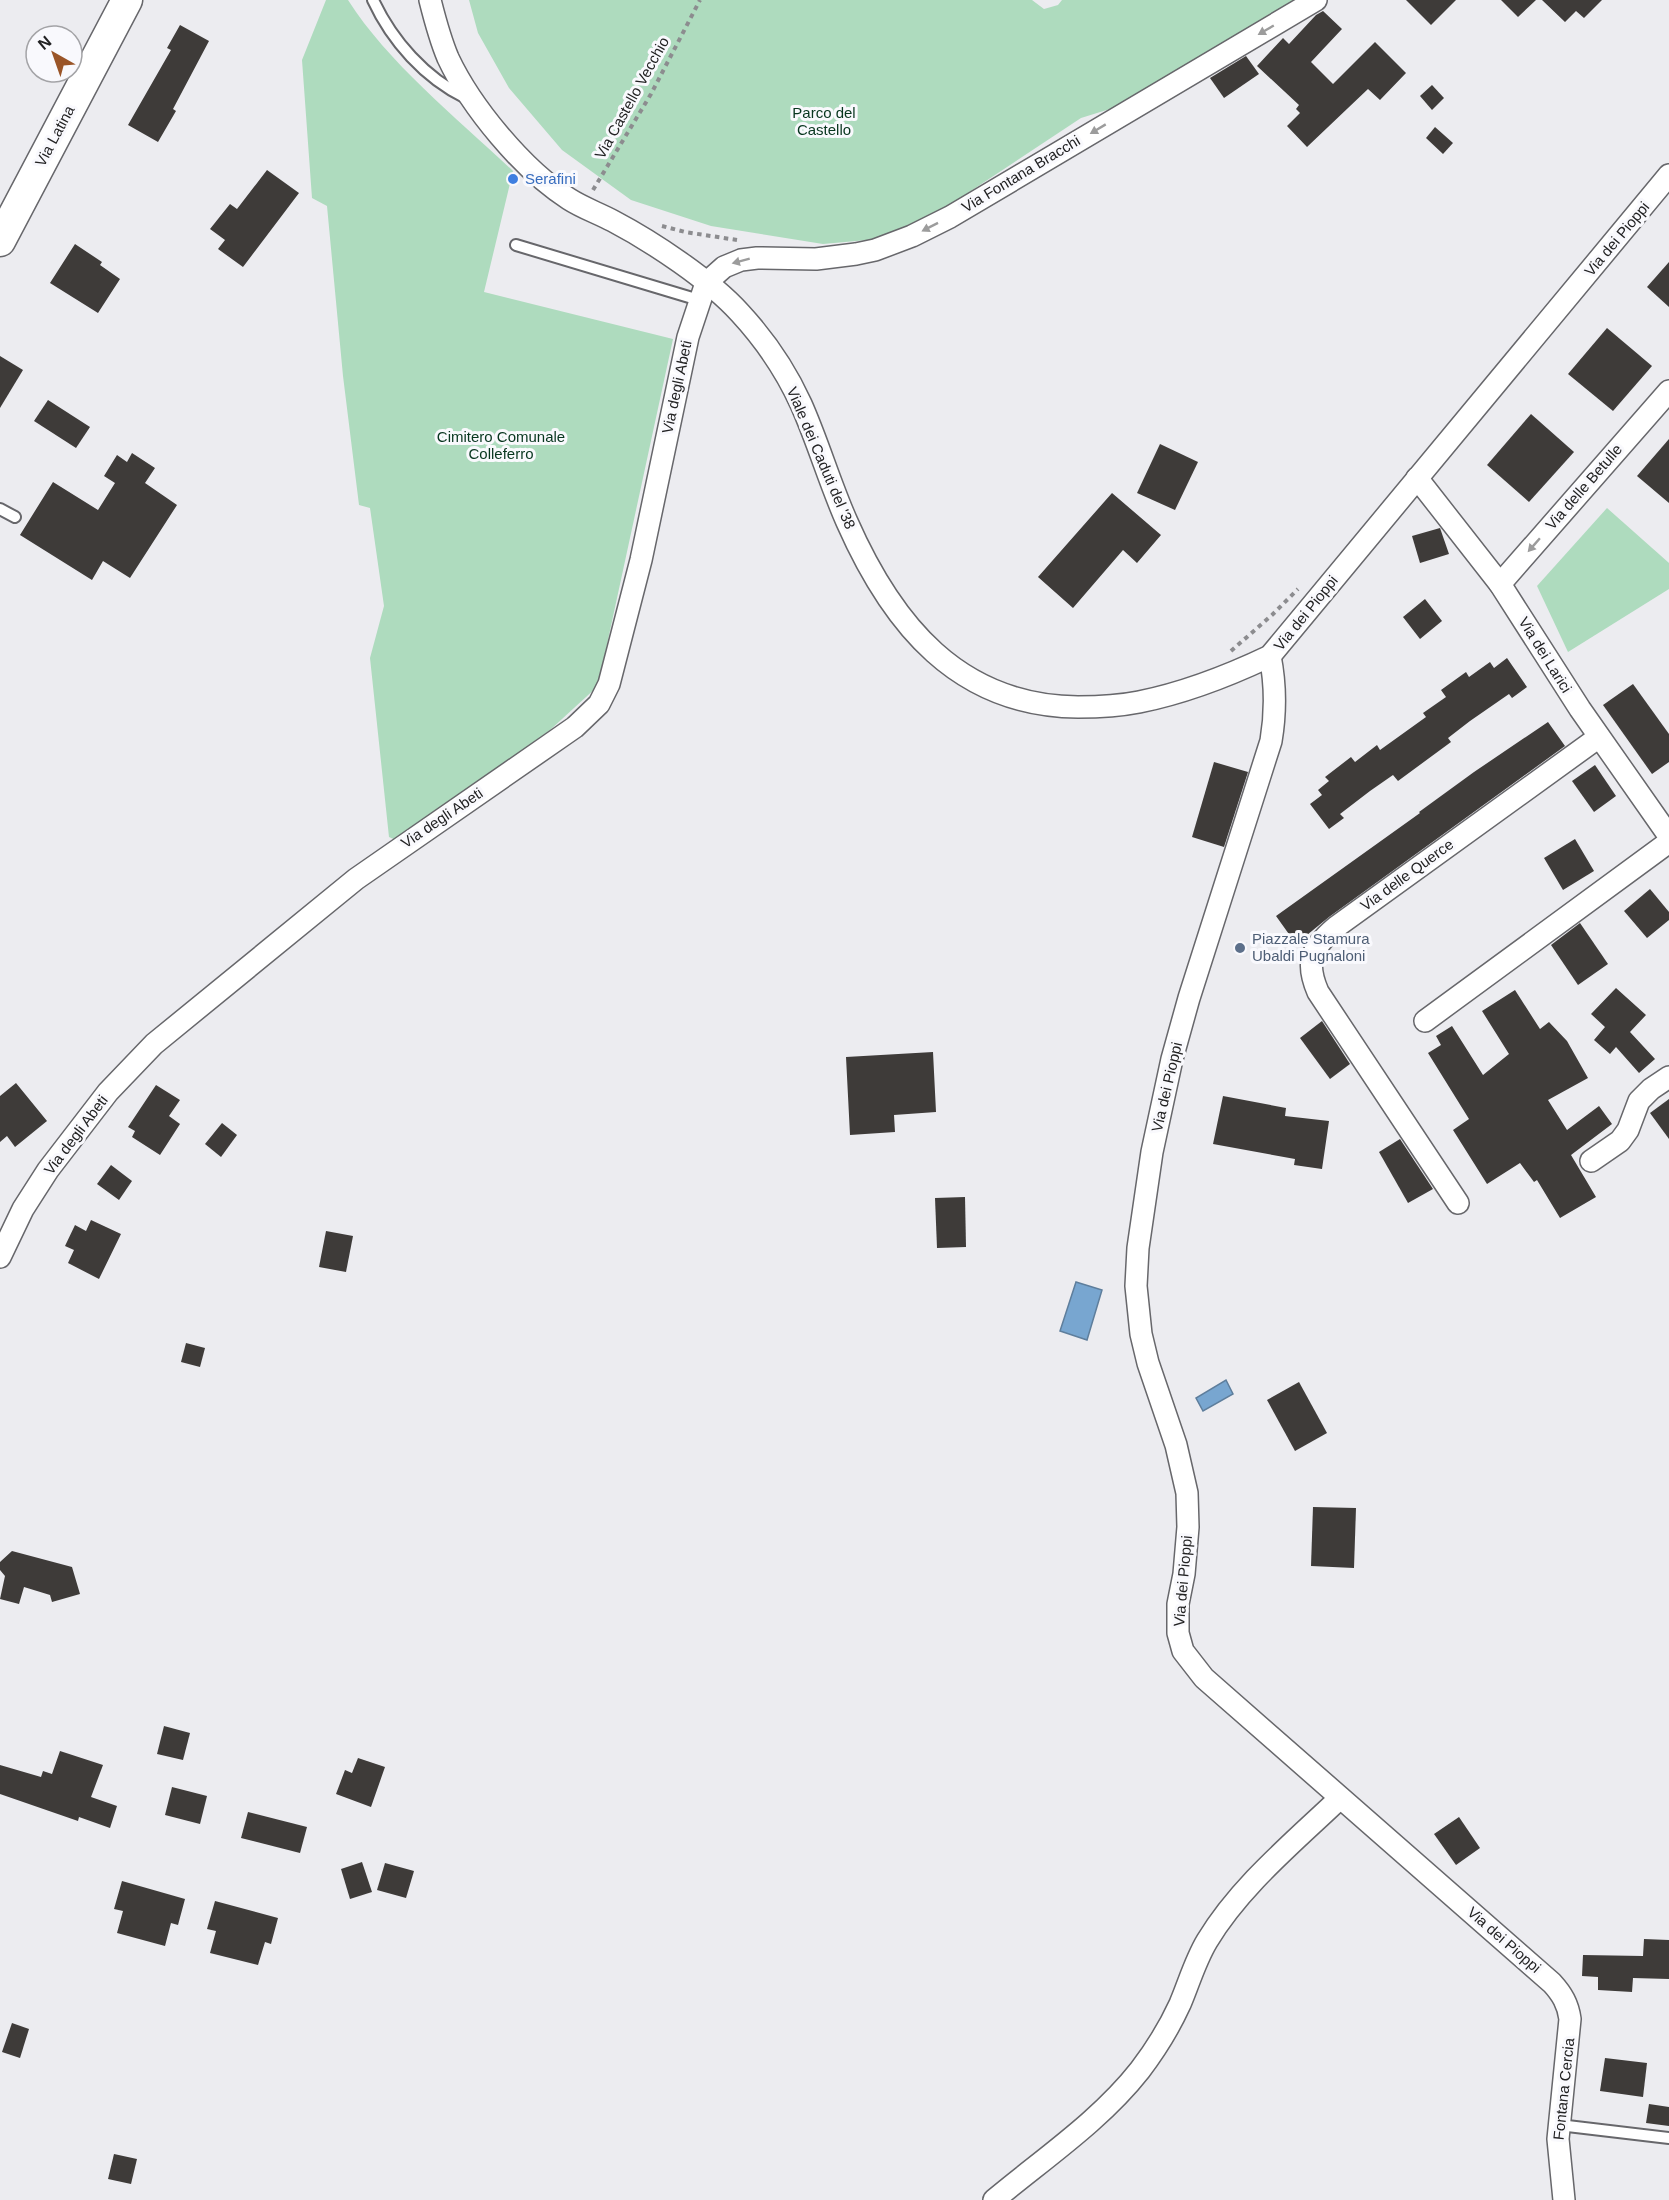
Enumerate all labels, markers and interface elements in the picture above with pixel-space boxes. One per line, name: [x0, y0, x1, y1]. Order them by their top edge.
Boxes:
north arrow: [24, 24, 84, 84]
one-way arrow: [1258, 24, 1274, 35]
text: N: [35, 33, 55, 53]
street label: Via Castello Vecchio: [591, 34, 672, 162]
street label: Via Latina: [31, 102, 78, 169]
park label: Parco del Castello: [792, 104, 856, 138]
one-way arrow: [1090, 123, 1106, 134]
street label: Via Fontana Bracchi: [959, 132, 1083, 216]
place label: Serafini: [525, 170, 576, 187]
marker: Serafini: [506, 172, 520, 186]
street label: Via dei Pioppi: [1581, 198, 1653, 279]
one-way arrow: [921, 223, 938, 232]
one-way arrow: [732, 256, 750, 266]
street label: Via degli Abeti: [658, 339, 695, 435]
street label: Viale dei Caduti del '38: [784, 384, 859, 531]
park label: Cimitero Comunale Colleferro: [437, 428, 565, 462]
street label: Via delle Betulle: [1542, 441, 1625, 533]
one-way arrow: [1527, 537, 1540, 553]
street label: Via dei Pioppi: [1270, 572, 1341, 654]
street label: Via dei Larici: [1516, 614, 1575, 696]
street label: Via degli Abeti: [398, 784, 486, 851]
street label: Via delle Querce: [1357, 835, 1456, 914]
place label: Piazzale Stamura Ubaldi Pugnaloni: [1252, 930, 1370, 964]
marker: Piazzale Stamura Ubaldi Pugnaloni: [1233, 941, 1247, 955]
street label: Via dei Pioppi: [1148, 1040, 1185, 1133]
street label: Via degli Abeti: [40, 1092, 111, 1178]
street label: Via dei Pioppi: [1170, 1535, 1195, 1627]
street label: Via dei Pioppi: [1464, 1903, 1544, 1976]
street label: Fontana Cercia: [1550, 2036, 1577, 2141]

